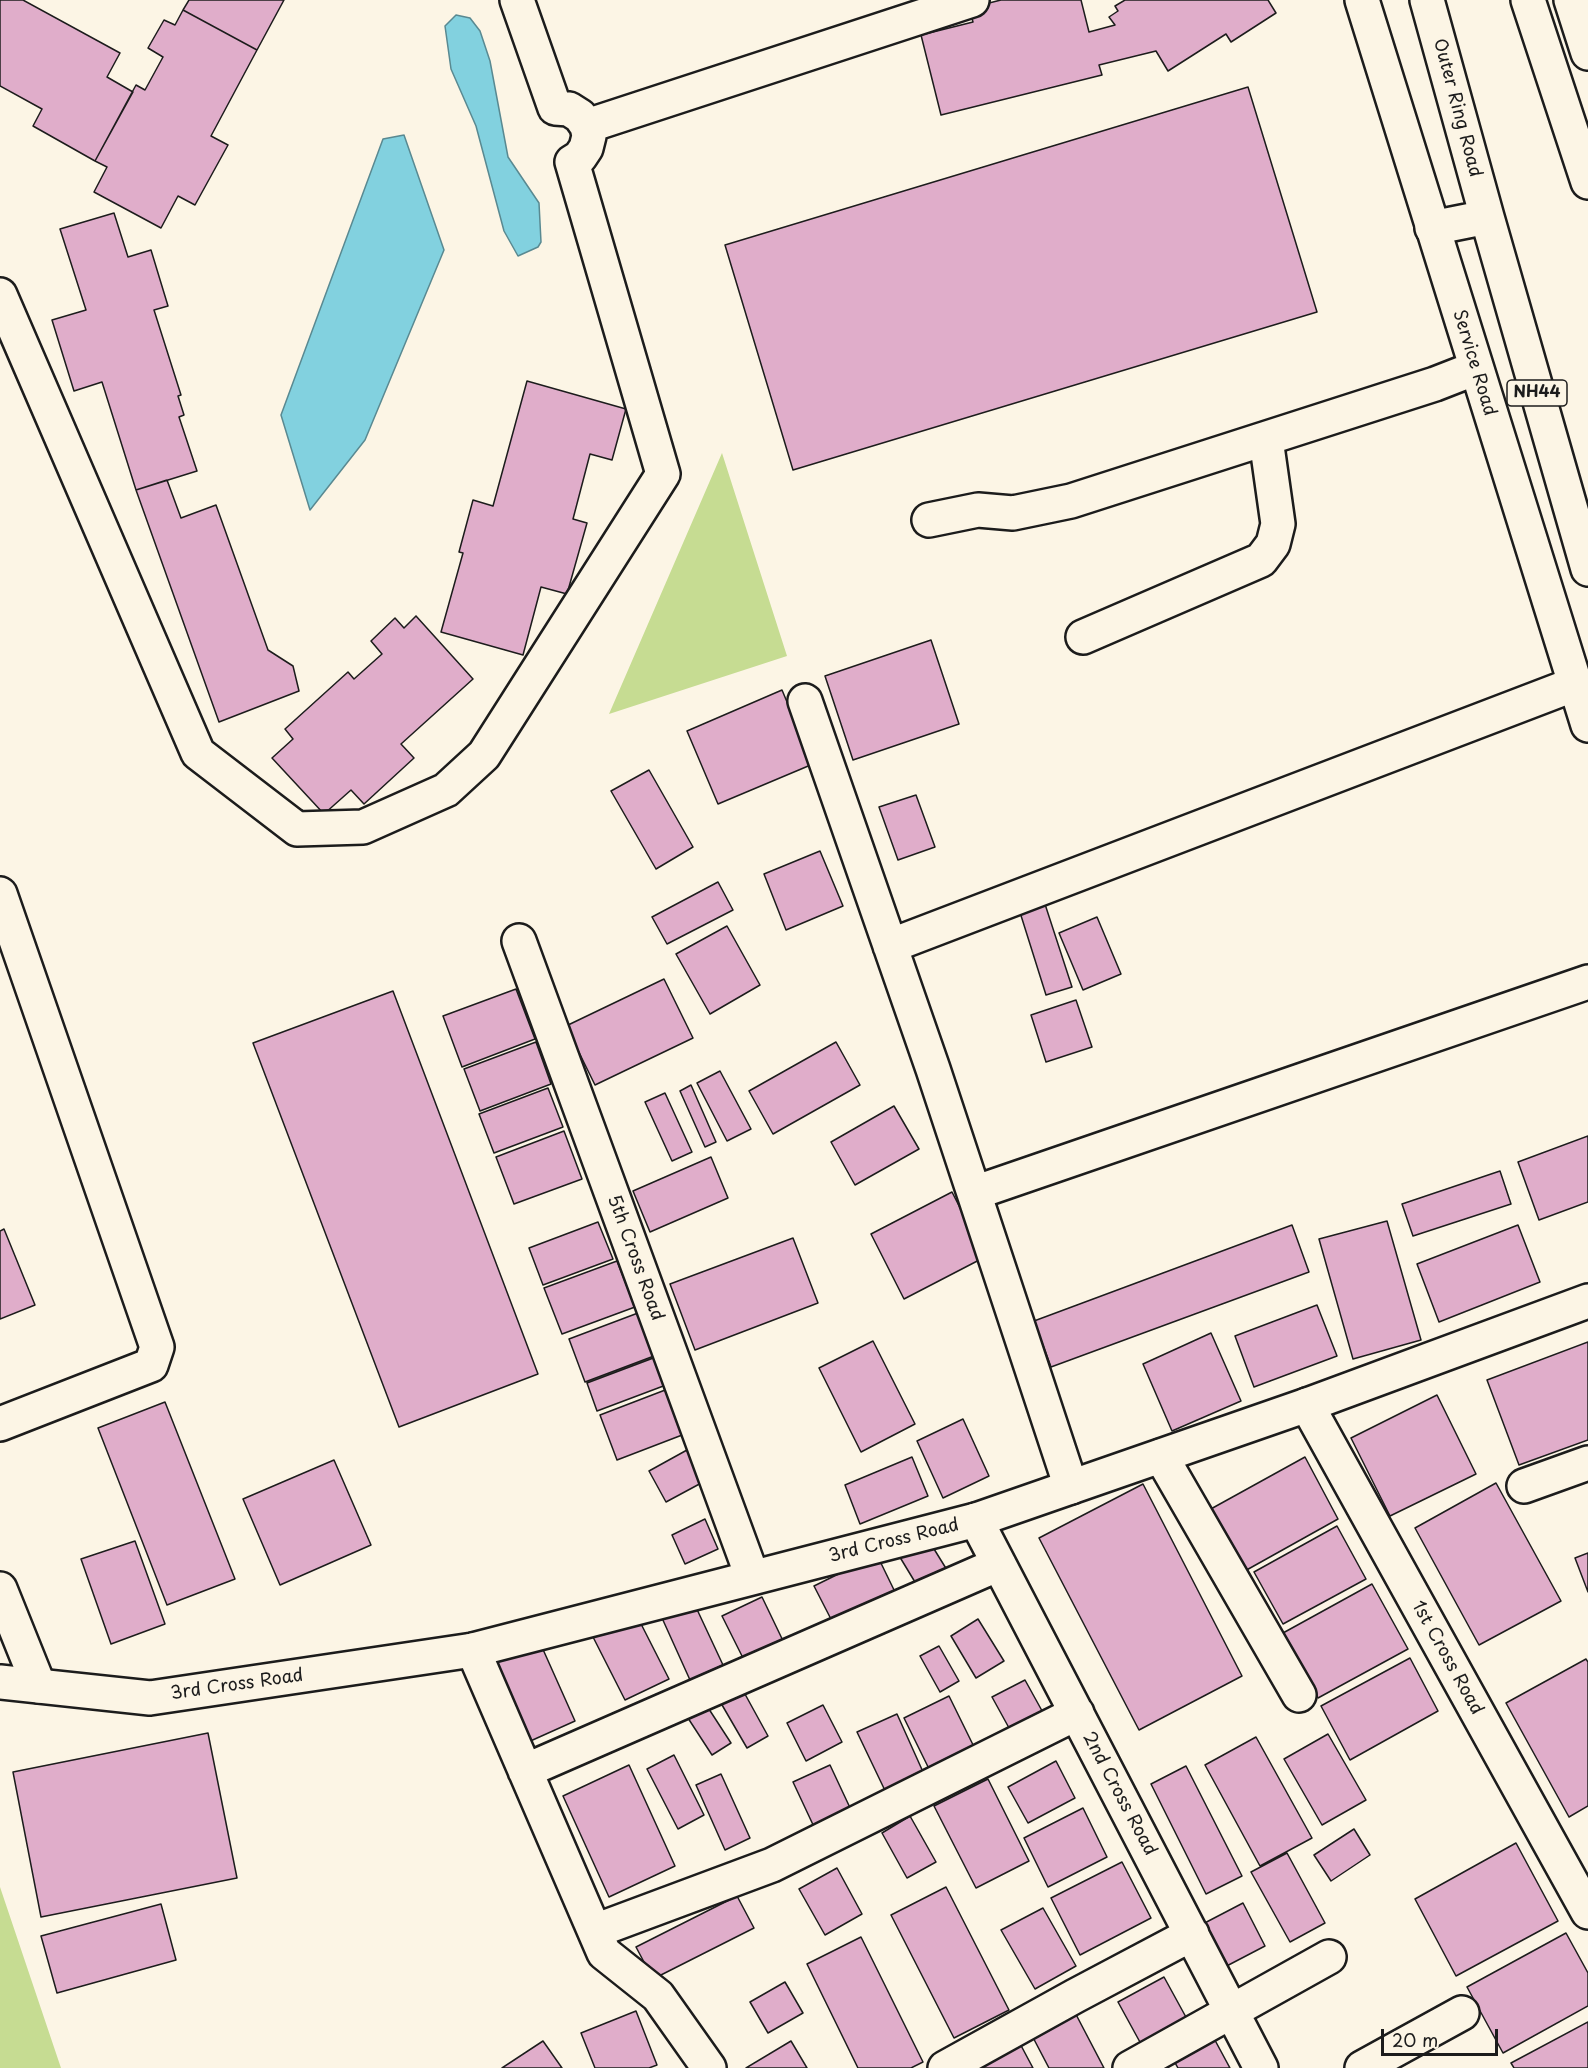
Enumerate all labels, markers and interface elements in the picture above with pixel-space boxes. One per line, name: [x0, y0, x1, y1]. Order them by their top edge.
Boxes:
street label: Outer Ring Road: [1428, 36, 1486, 180]
street label: Service Road: [1448, 307, 1500, 419]
road number: NH44: [1507, 380, 1567, 406]
street label: 5th Cross Road: [602, 1192, 668, 1324]
street label: 3rd Cross Road: [827, 1514, 961, 1568]
street label: 1st Cross Road: [1407, 1597, 1487, 1719]
street label: 3rd Cross Road: [169, 1665, 305, 1705]
street label: 2nd Cross Road: [1077, 1728, 1161, 1860]
scale bar: [1384, 2017, 1501, 2055]
text: 20 m: [1392, 2026, 1438, 2053]

